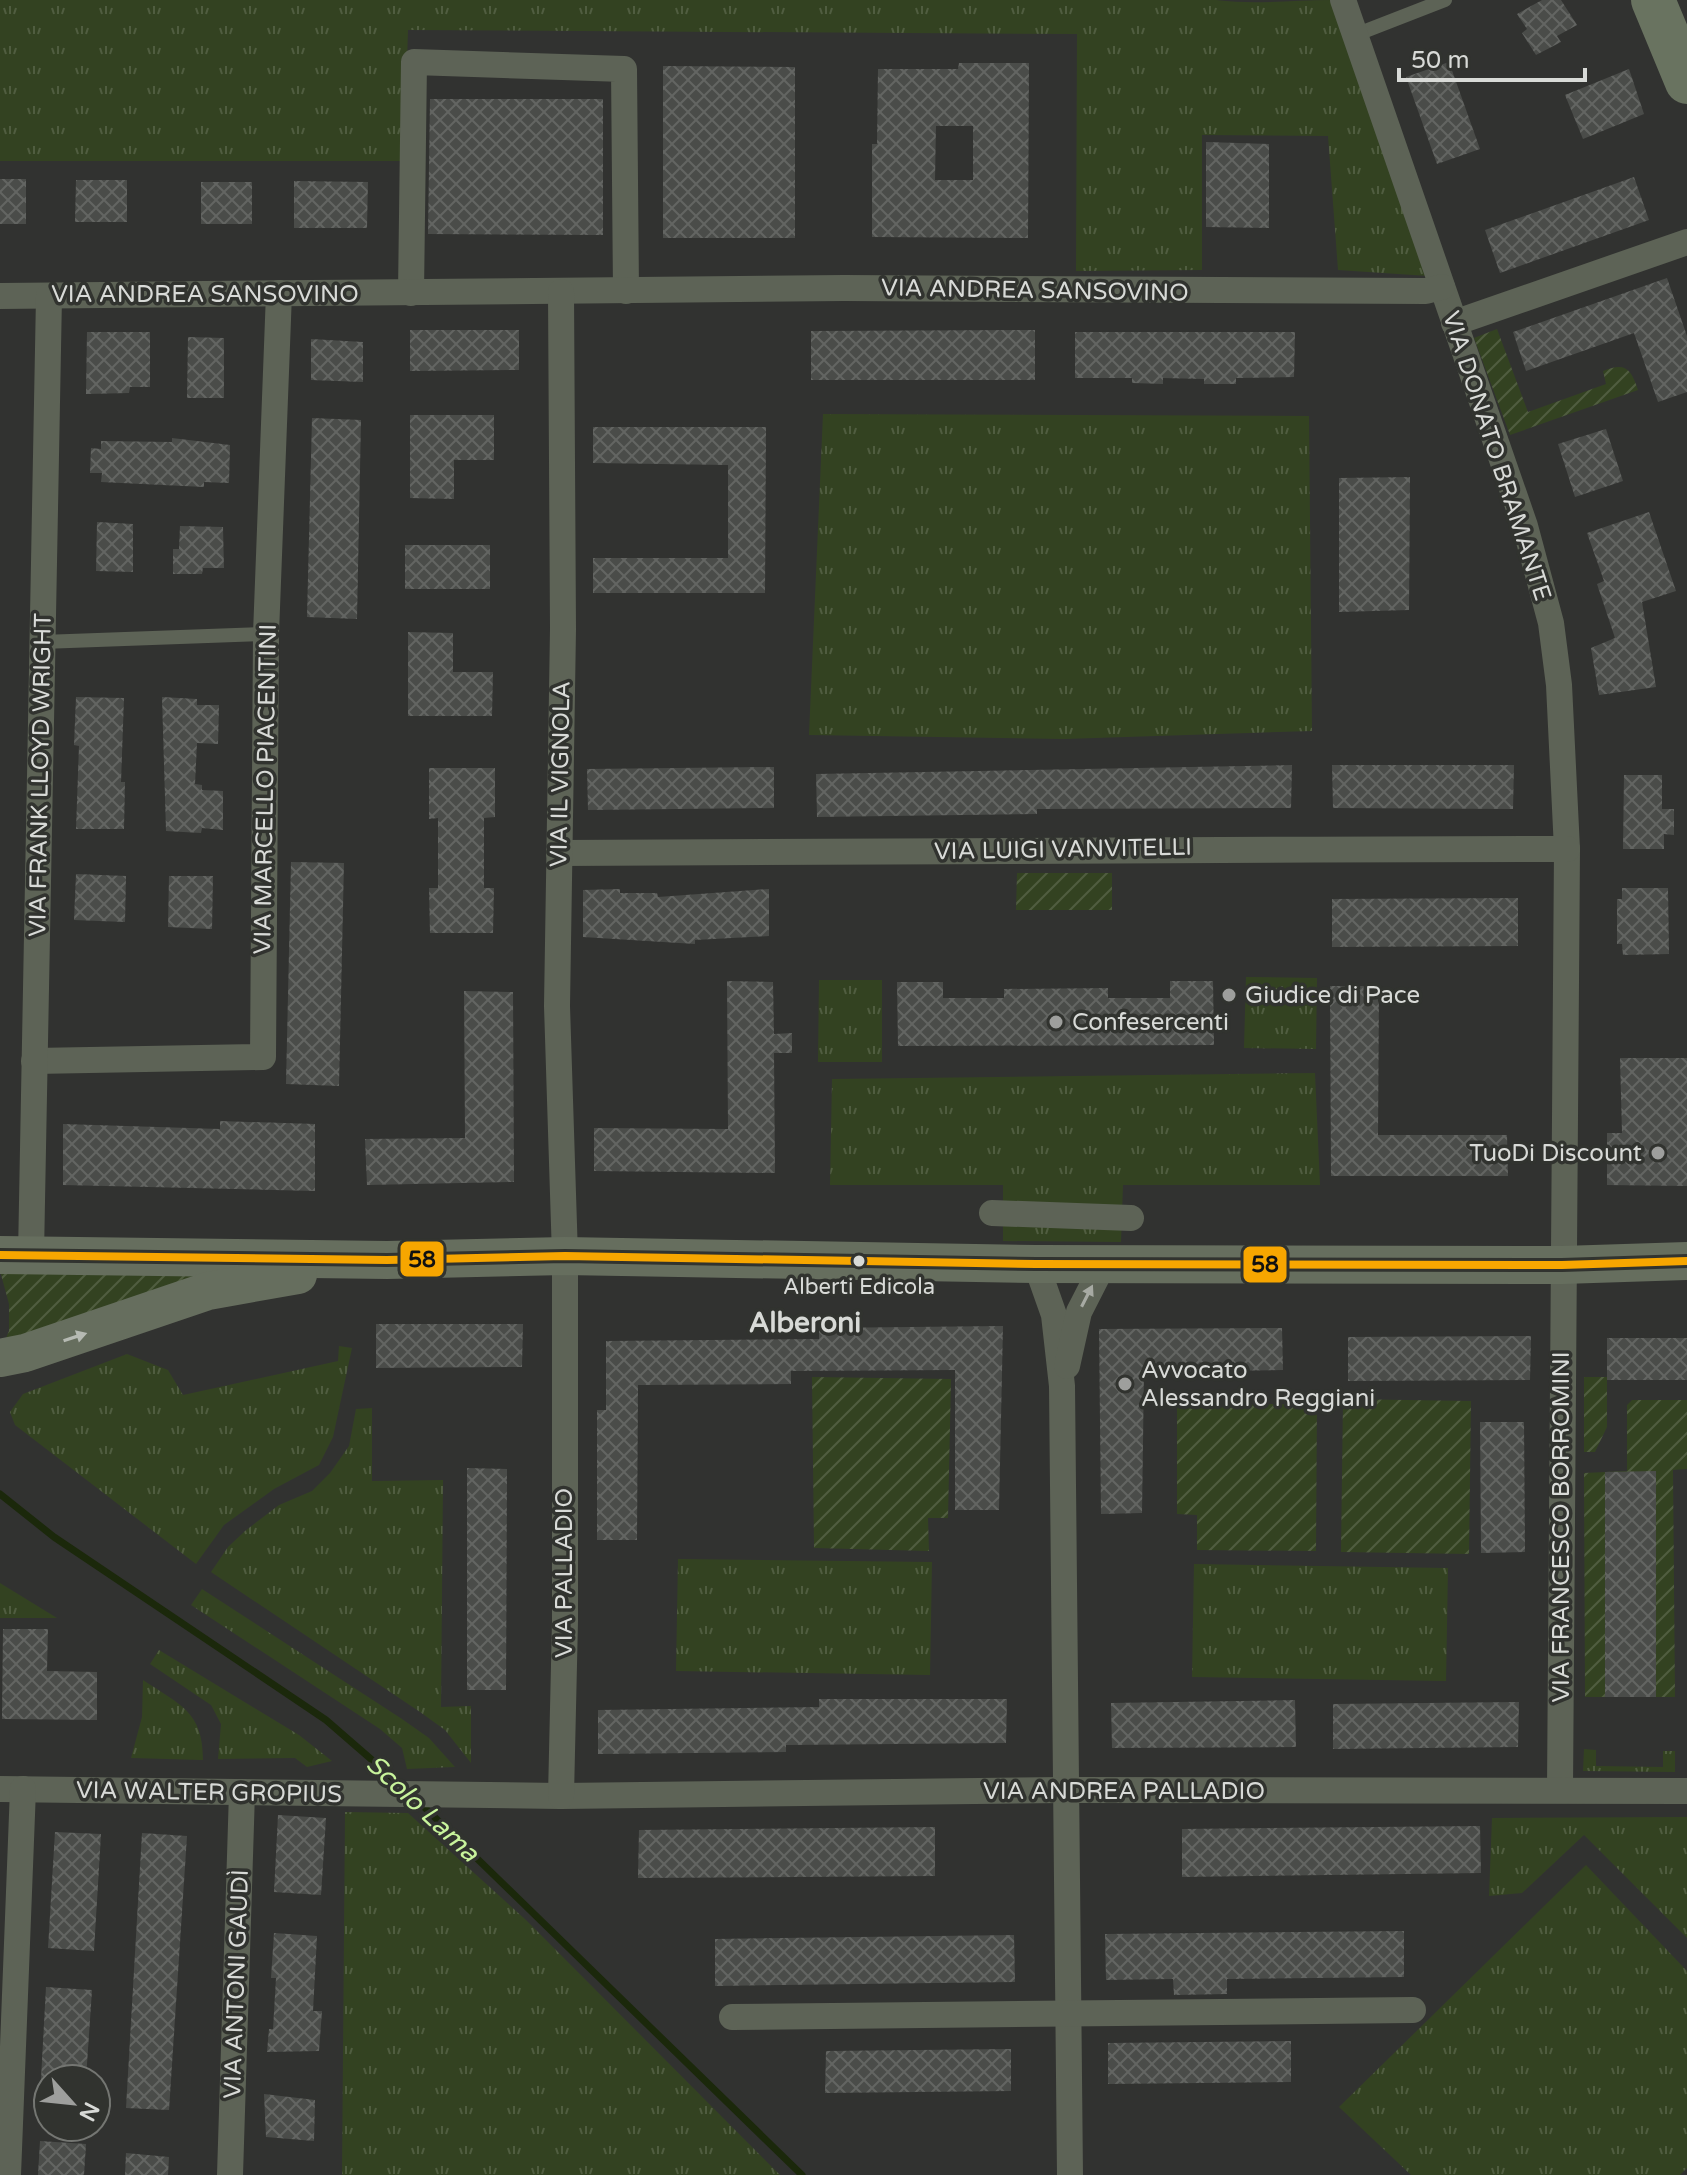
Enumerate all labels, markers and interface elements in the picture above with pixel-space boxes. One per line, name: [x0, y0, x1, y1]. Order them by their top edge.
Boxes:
scale bar: [1399, 32, 1585, 82]
text: 50 m: [1411, 46, 1469, 75]
street label: VIA ANDREA SANSOVINO: [881, 273, 1189, 308]
street label: VIA ANDREA SANSOVINO: [51, 280, 359, 309]
street label: VIA DONATO BRAMANTE: [1436, 308, 1557, 604]
street label: VIA FRANK LLOYD WRIGHT: [23, 612, 58, 937]
street label: VIA MARCELLO PIACENTINI: [248, 623, 283, 955]
street label: VIA IL VIGNOLA: [544, 681, 577, 867]
street label: VIA LUIGI VANVITELLI: [934, 833, 1192, 866]
place label: Giudice di Pace: [1245, 981, 1420, 1010]
marker: Giudice di Pace: [1220, 986, 1238, 1004]
place label: Confesercenti: [1072, 1008, 1229, 1037]
marker: Confesercenti: [1047, 1013, 1065, 1031]
place label: TuoDi Discount: [1469, 1139, 1642, 1168]
marker: TuoDi Discount: [1649, 1144, 1667, 1162]
line badge: 58: [399, 1240, 445, 1278]
line badge: 58: [1242, 1245, 1288, 1284]
text: 58: [408, 1247, 436, 1273]
text: 58: [1251, 1252, 1279, 1278]
marker: Alberti Edicola: [851, 1253, 867, 1269]
place label: Alberti Edicola: [783, 1274, 935, 1300]
one-way arrow: [1080, 1284, 1094, 1307]
district label: Alberoni: [749, 1306, 861, 1340]
one-way arrow: [63, 1330, 87, 1342]
street label: VIA FRANCESCO BORROMINI: [1547, 1351, 1576, 1703]
place label: Avvocato Alessandro Reggiani: [1141, 1356, 1375, 1413]
marker: Avvocato Alessandro Reggiani: [1116, 1375, 1134, 1393]
street label: VIA PALLADIO: [550, 1488, 579, 1658]
water label: Scolo Lama: [360, 1748, 486, 1869]
street label: VIA WALTER GROPIUS: [76, 1776, 342, 1809]
street label: VIA ANDREA PALLADIO: [983, 1777, 1265, 1806]
street label: VIA ANTONI GAUDÌ: [217, 1869, 255, 2099]
north arrow: [32, 2063, 112, 2143]
text: N: [73, 2098, 105, 2125]

